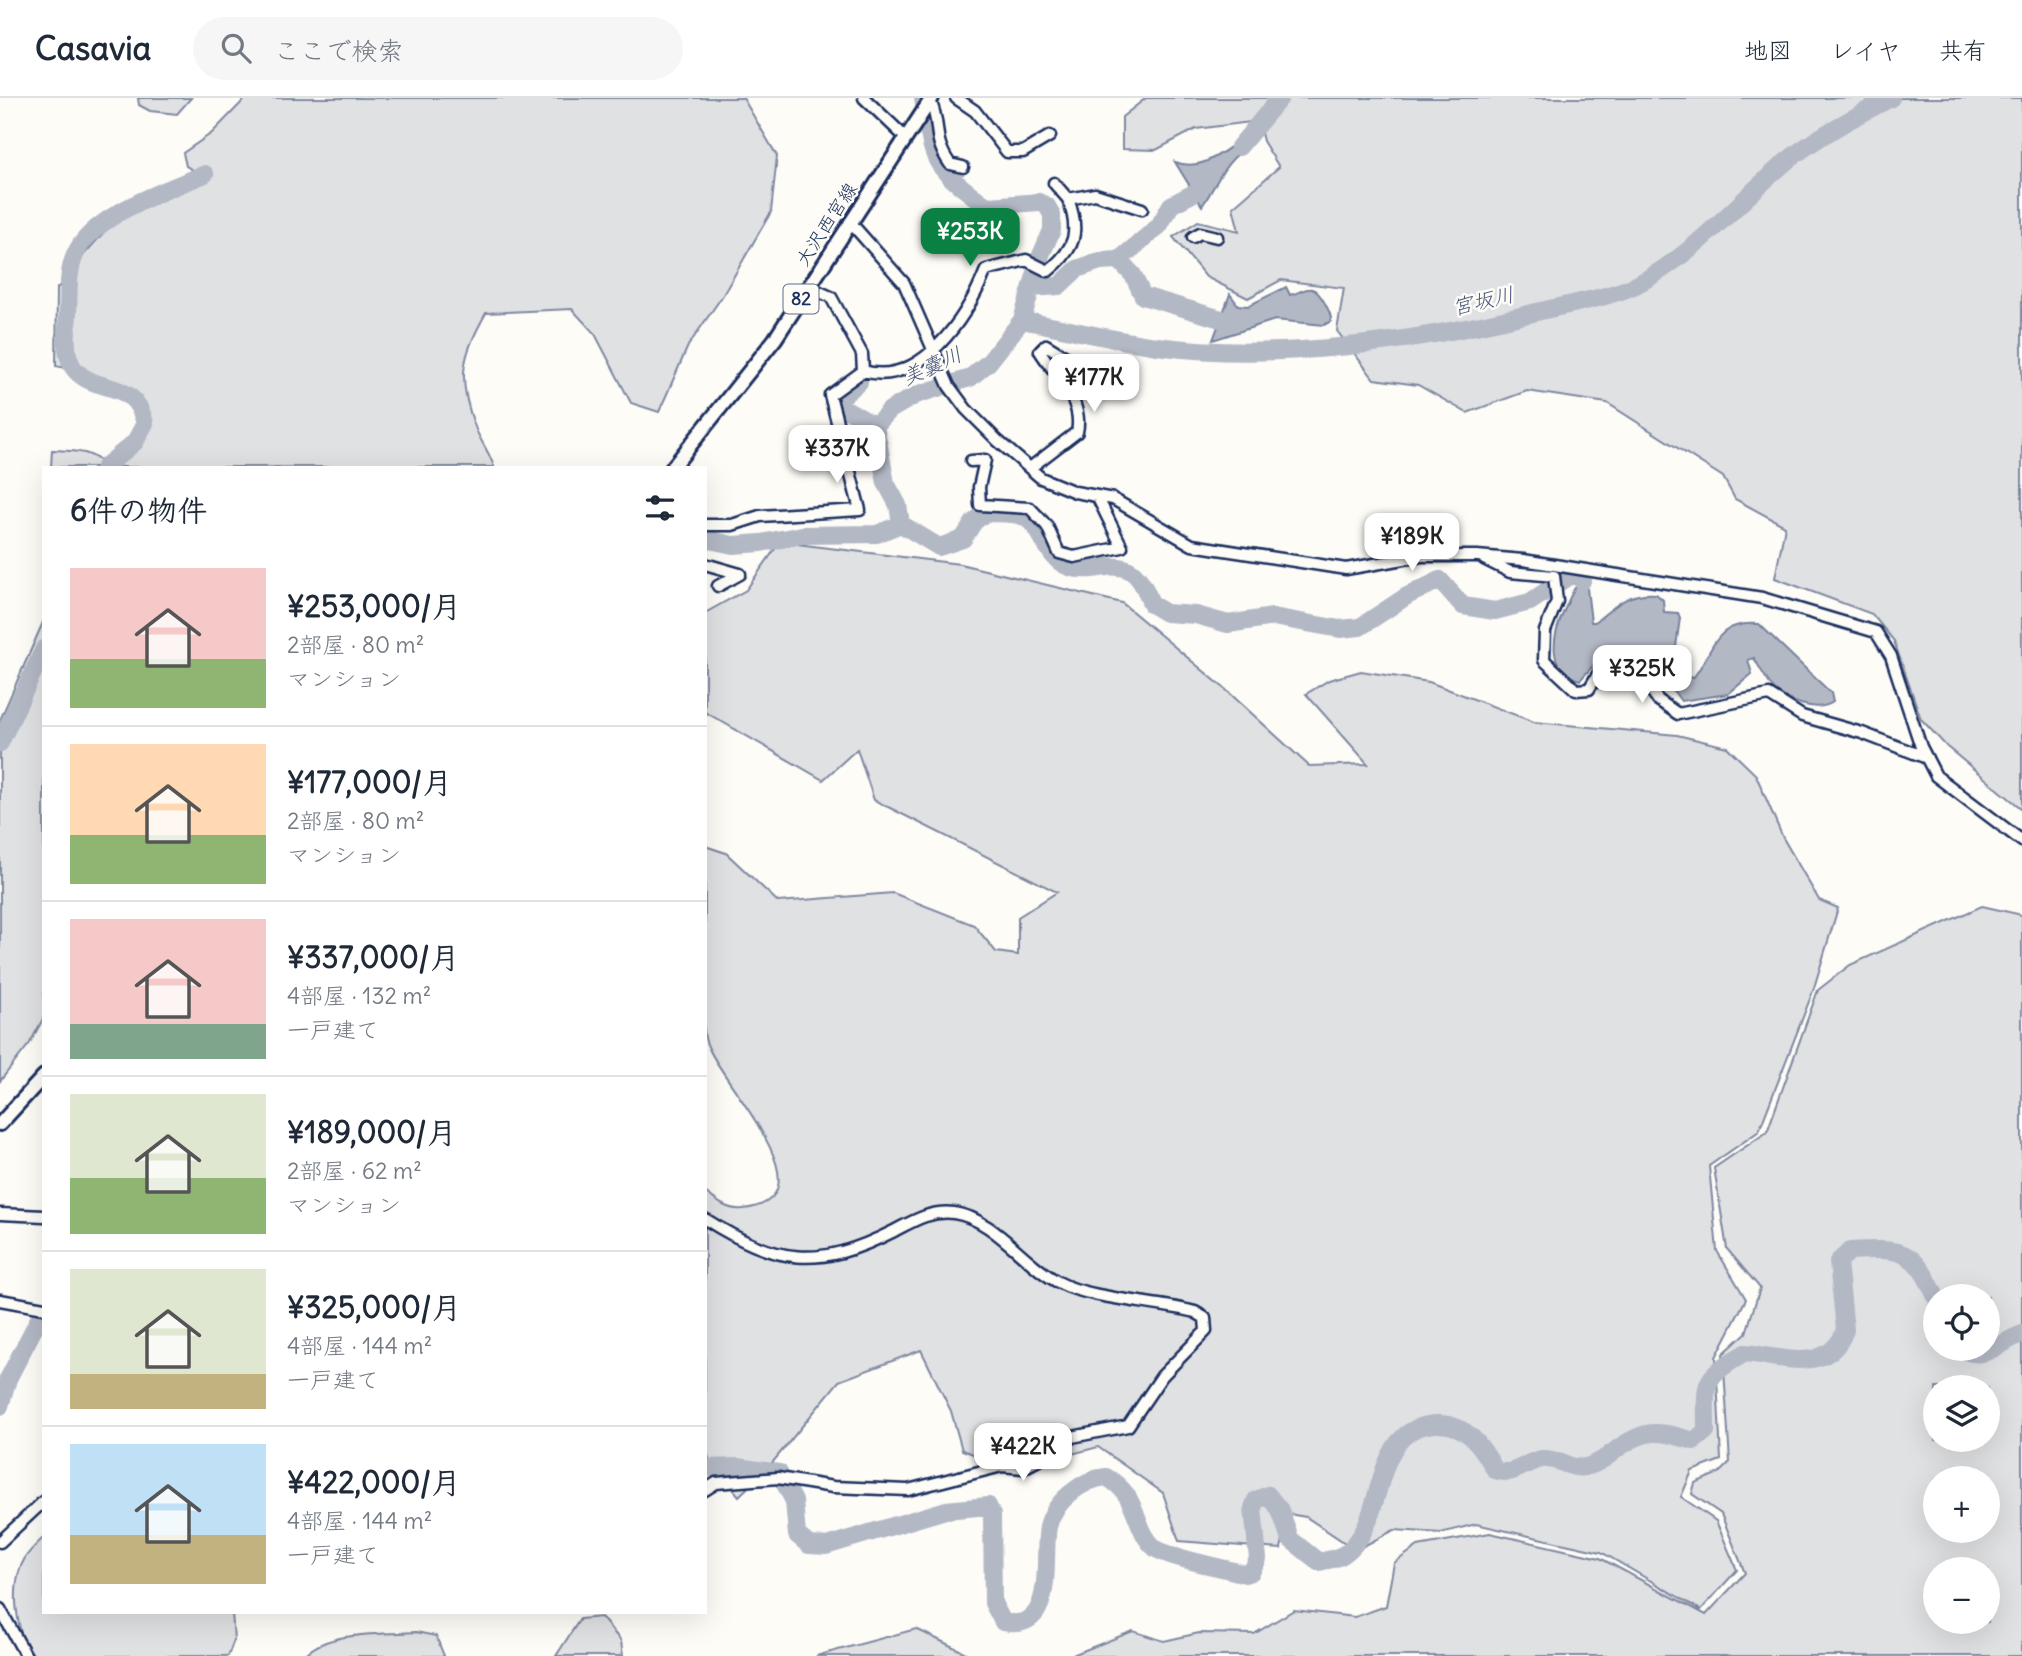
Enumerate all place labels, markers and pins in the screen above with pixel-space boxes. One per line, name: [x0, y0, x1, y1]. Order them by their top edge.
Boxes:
pin: ¥253K: [921, 208, 1019, 268]
pin: ¥177K: [1045, 354, 1143, 414]
pin: ¥337K: [788, 426, 886, 485]
pin: ¥189K: [1363, 514, 1461, 573]
pin: ¥325K: [1593, 646, 1691, 705]
pin: ¥422K: [974, 1424, 1072, 1483]

